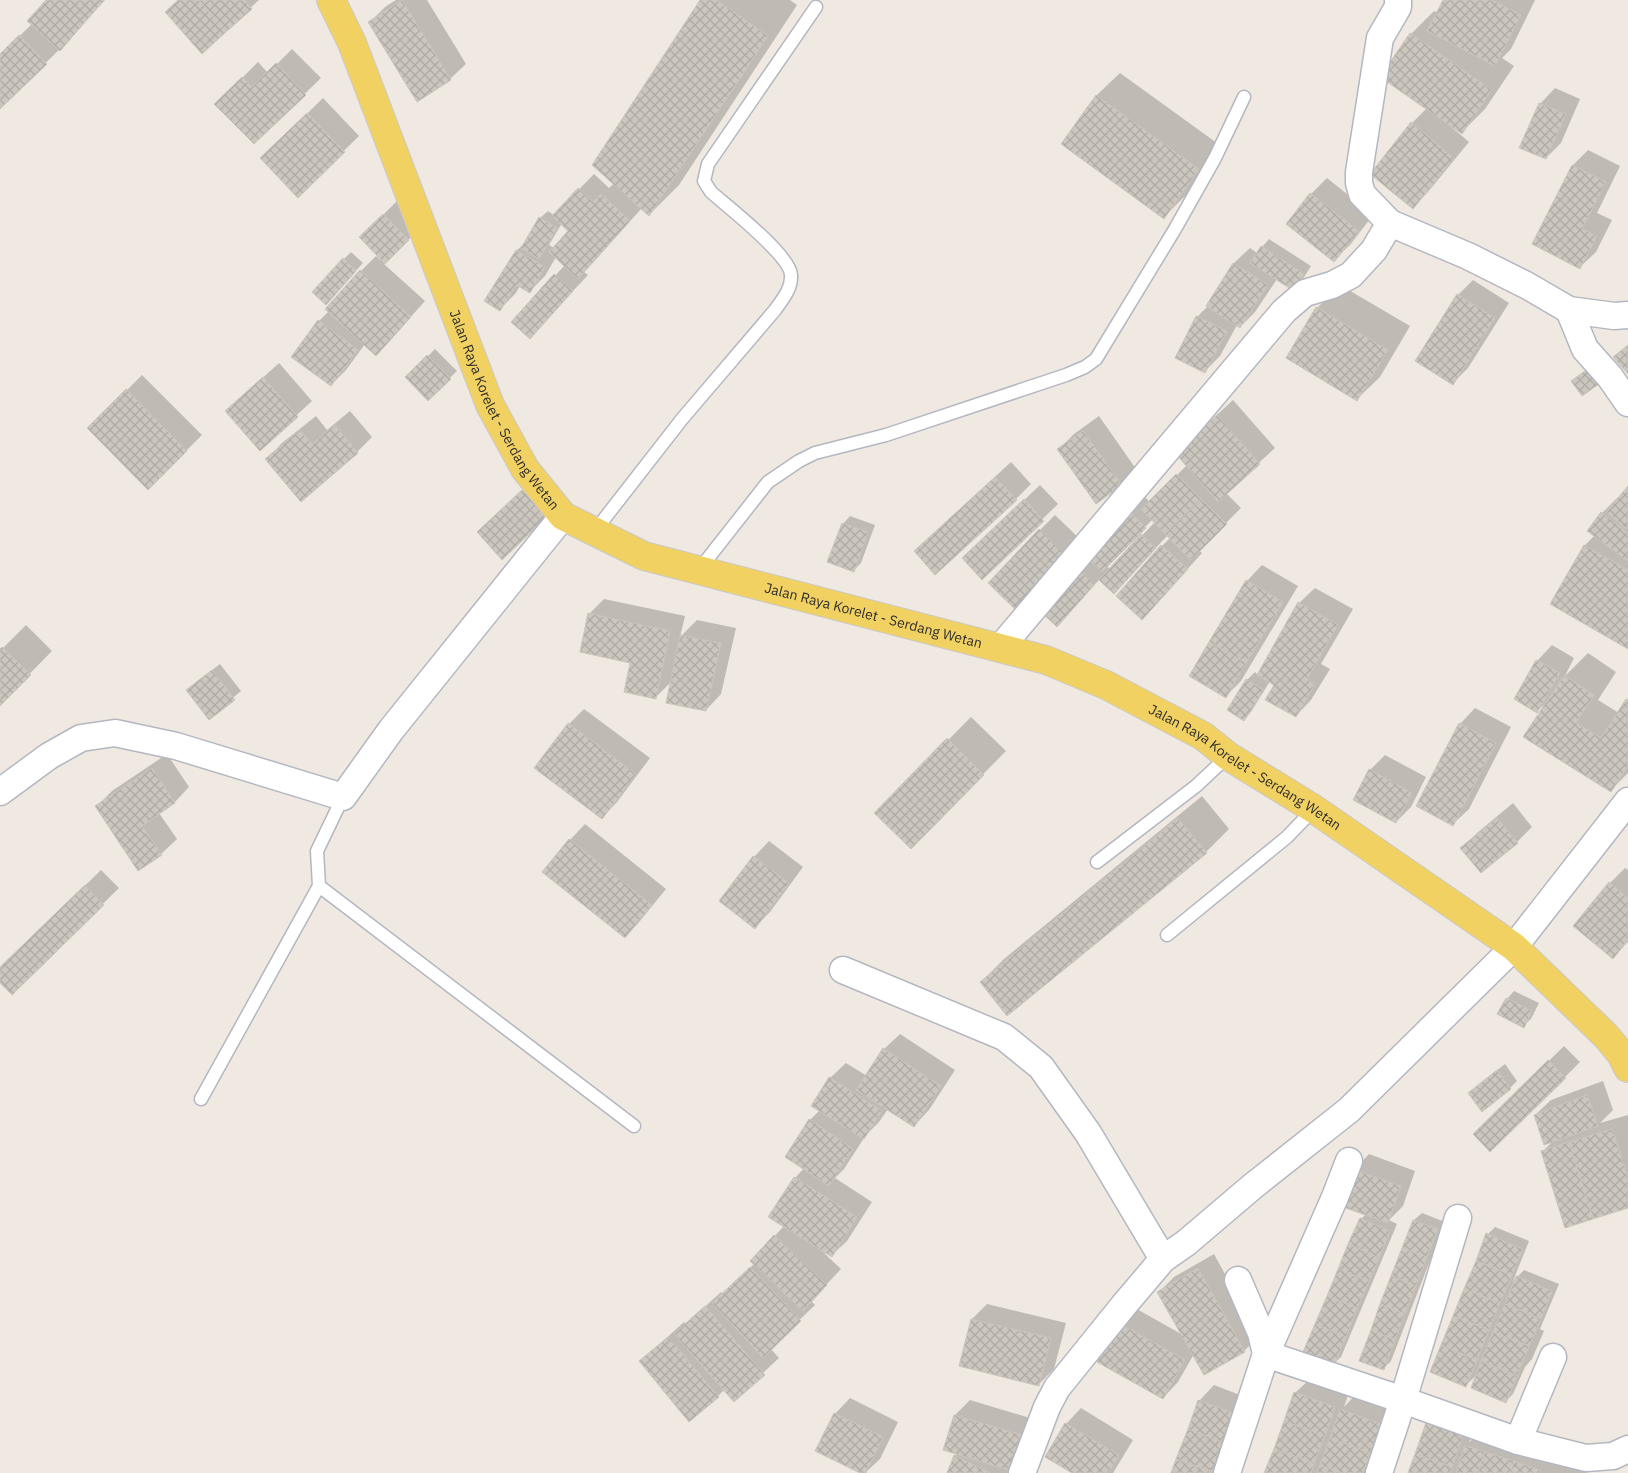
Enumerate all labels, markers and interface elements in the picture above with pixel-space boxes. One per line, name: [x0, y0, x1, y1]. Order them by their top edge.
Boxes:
street label: Jalan Raya Korelet - Serdang Wetan: [445, 307, 563, 513]
street label: Jalan Raya Korelet - Serdang Wetan: [763, 579, 984, 652]
street label: Jalan Raya Korelet - Serdang Wetan: [1146, 700, 1345, 834]

